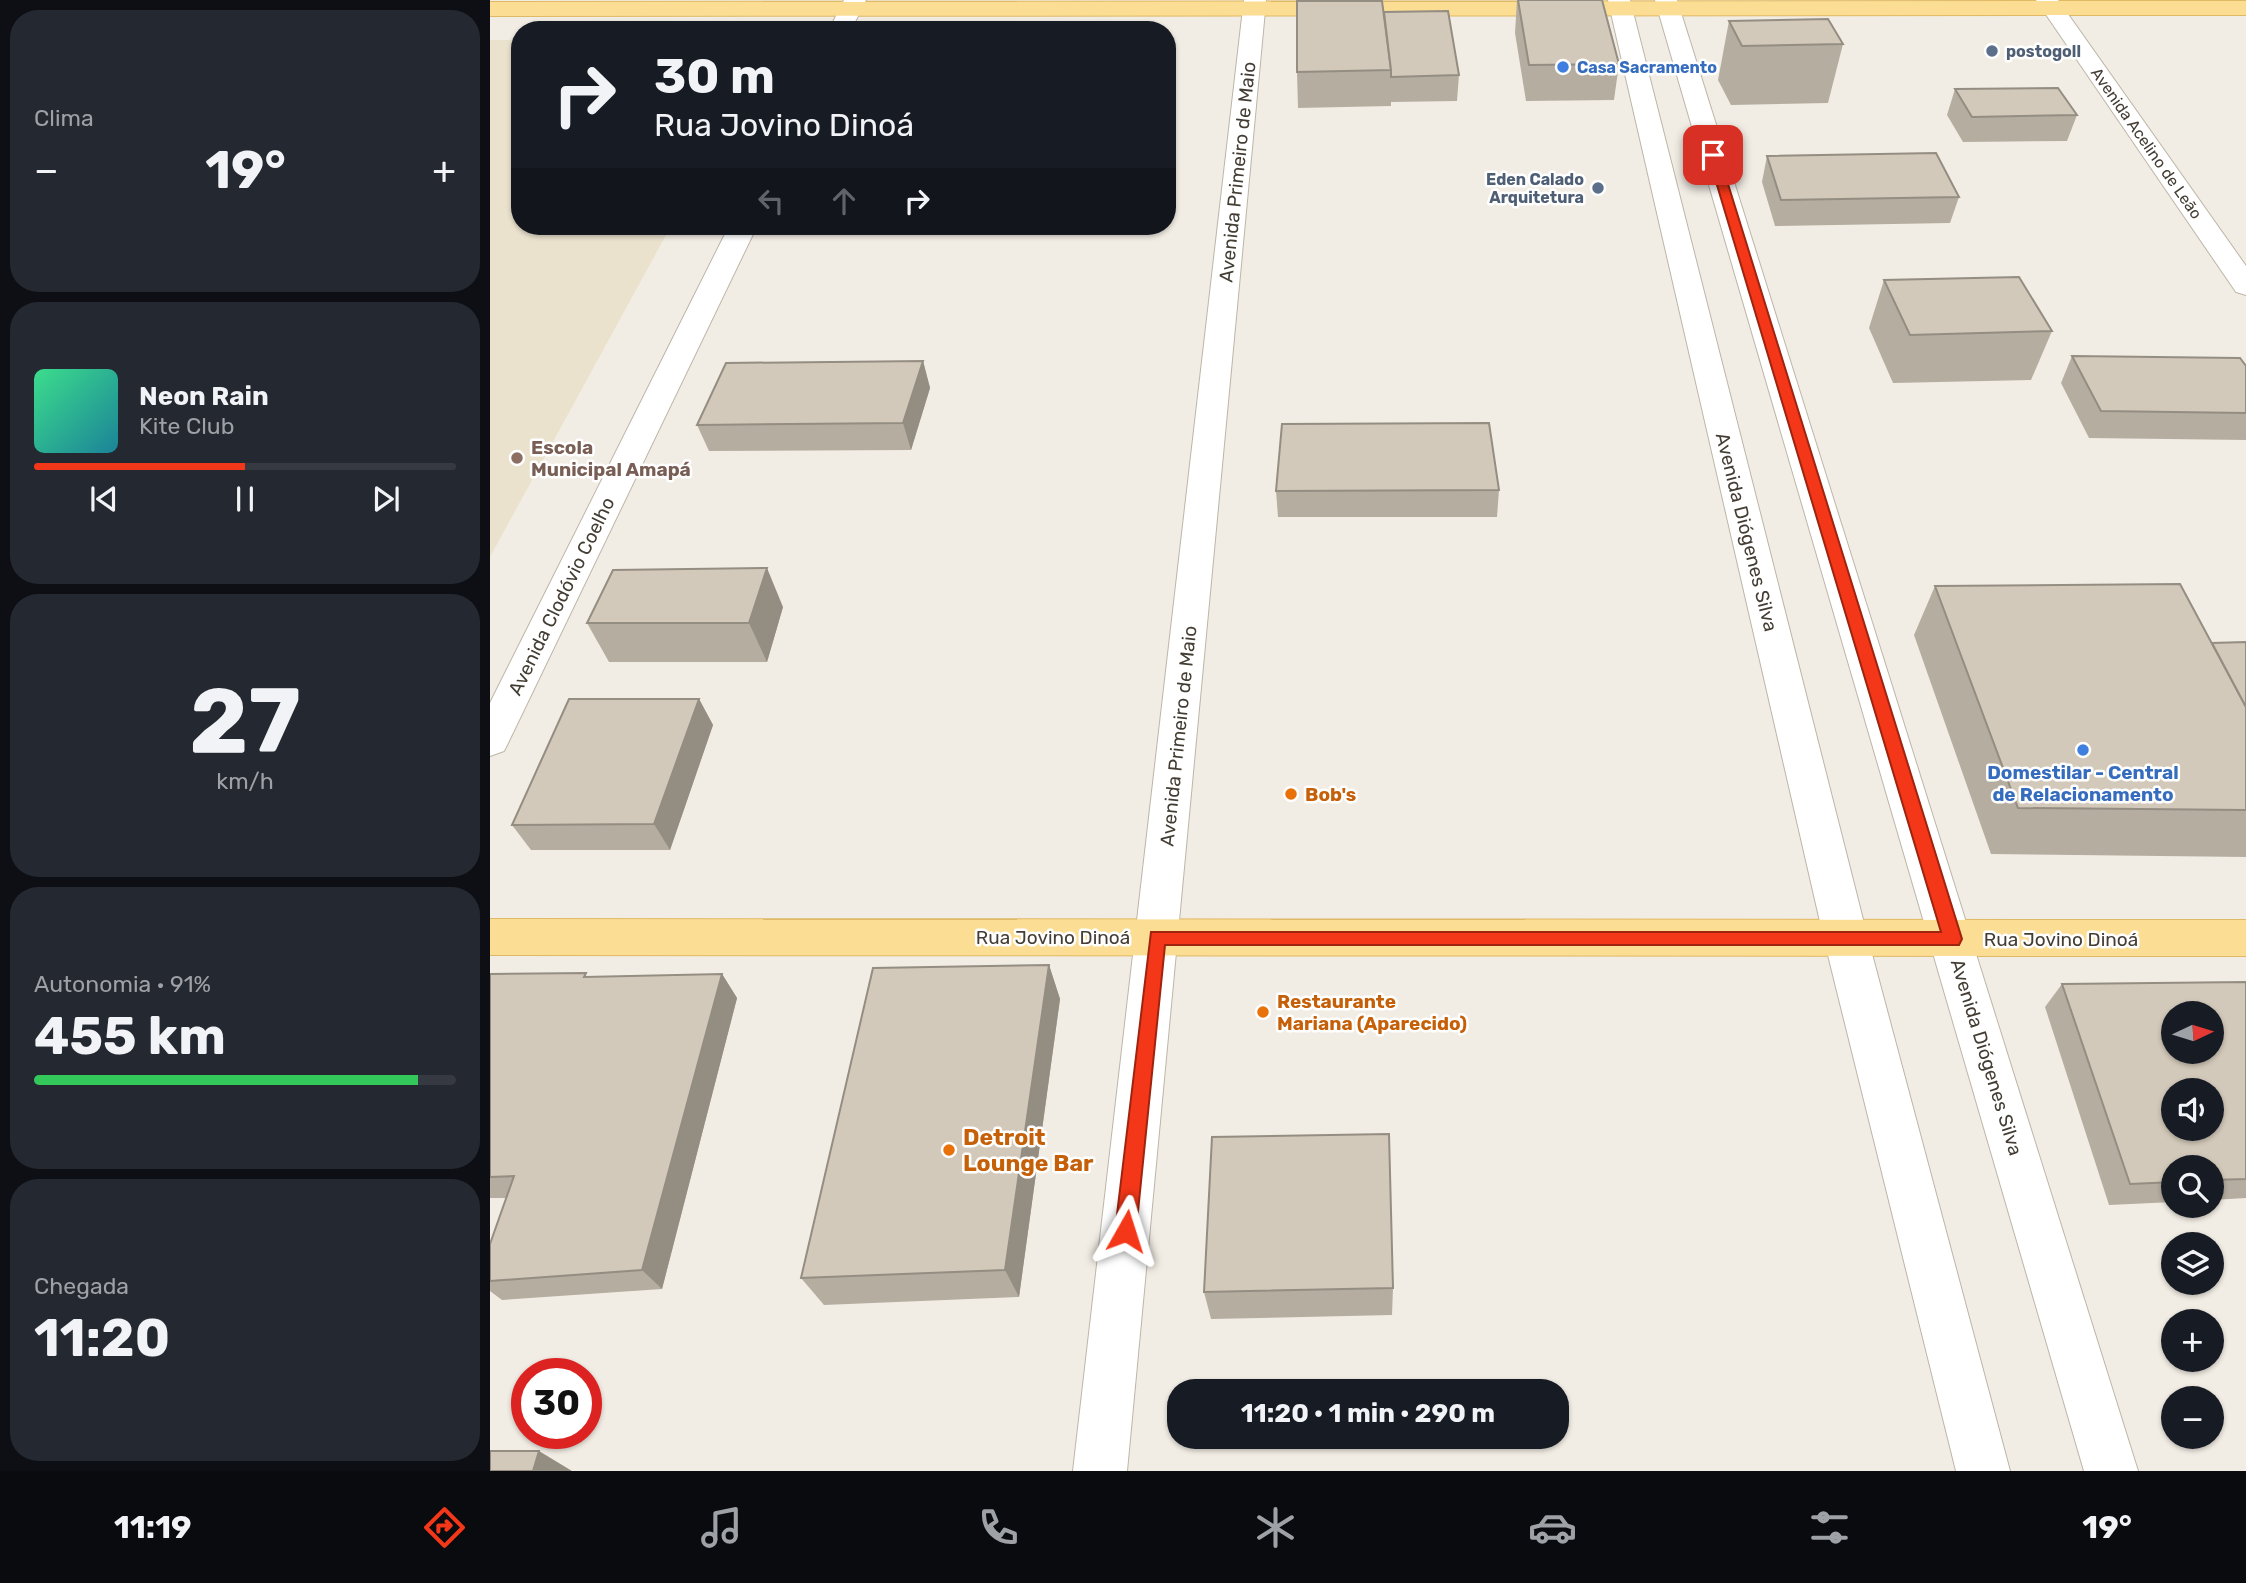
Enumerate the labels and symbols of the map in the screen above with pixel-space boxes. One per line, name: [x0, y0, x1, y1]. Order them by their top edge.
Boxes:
place label: postogoll: [2006, 42, 2081, 61]
marker: postogoll: [1984, 43, 2000, 59]
place label: Casa Sacramento: [1577, 58, 1717, 77]
marker: Casa Sacramento: [1555, 59, 1571, 75]
street label: Avenida Primeiro de Maio: [1214, 60, 1261, 284]
street label: Avenida Acelino de Leão: [2087, 64, 2206, 223]
pin: [1683, 125, 1743, 185]
place label: Eden Calado Arquitetura: [1486, 170, 1584, 207]
marker: Eden Calado Arquitetura: [1590, 180, 1606, 196]
street label: Avenida Diógenes Silva: [1711, 430, 1782, 634]
place label: Escola Municipal Amapá: [531, 436, 691, 481]
marker: Escola Municipal Amapá: [509, 450, 525, 466]
street label: Avenida Clodóvio Coelho: [503, 493, 619, 699]
street label: Avenida Primeiro de Maio: [1155, 624, 1202, 848]
marker: Domestilar - Central de Relacionamento: [2075, 742, 2091, 758]
place label: Domestilar - Central de Relacionamento: [1987, 761, 2179, 806]
place label: Bob's: [1305, 783, 1356, 806]
marker: Bob's: [1283, 786, 1299, 802]
street label: Rua Jovino Dinoá: [976, 926, 1130, 949]
street label: Rua Jovino Dinoá: [1984, 928, 2138, 951]
street label: Avenida Diógenes Silva: [1946, 956, 2027, 1158]
place label: Restaurante Mariana (Aparecido): [1277, 990, 1467, 1035]
north arrow: [2161, 1001, 2224, 1064]
marker: Restaurante Mariana (Aparecido): [1255, 1004, 1271, 1020]
place label: Detroit Lounge Bar: [963, 1123, 1094, 1177]
marker: Detroit Lounge Bar: [941, 1142, 957, 1158]
position arrow: [1089, 1194, 1163, 1268]
speed limit sign: 30: [511, 1358, 602, 1449]

